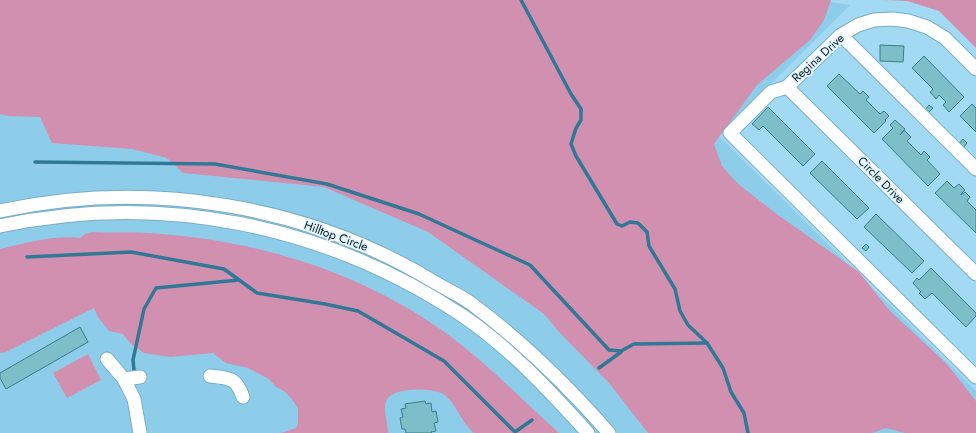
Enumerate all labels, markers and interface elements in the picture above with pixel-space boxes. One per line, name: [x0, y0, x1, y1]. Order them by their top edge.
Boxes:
street label: Regina Drive: [788, 29, 848, 87]
street label: Circle Drive: [853, 152, 909, 208]
street label: Hilltop Circle: [301, 216, 371, 256]

